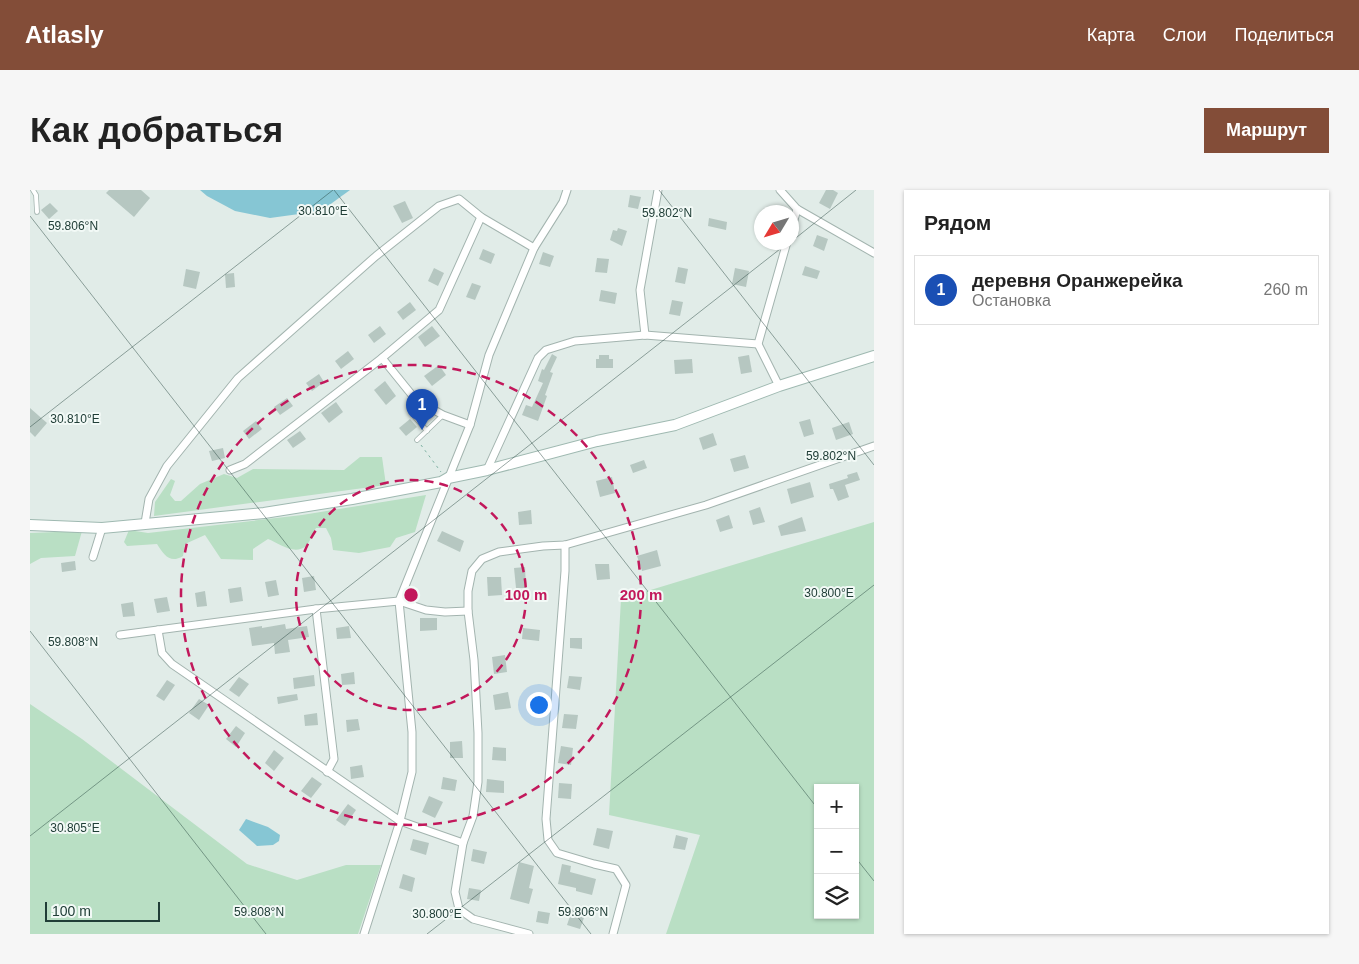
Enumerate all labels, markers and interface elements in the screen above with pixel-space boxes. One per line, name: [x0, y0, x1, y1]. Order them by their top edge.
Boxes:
text: Atlasly: [25, 21, 104, 48]
text: Карта: [1087, 25, 1135, 45]
text: Слои: [1163, 25, 1207, 45]
text: Поделиться: [1235, 25, 1334, 45]
button: Маршрут: [1204, 108, 1329, 153]
text: Как добраться: [30, 110, 283, 149]
text: 30.810°E: [298, 204, 348, 218]
north arrow: [754, 205, 799, 250]
text: 59.802°N: [642, 206, 692, 220]
text: Рядом: [924, 211, 991, 234]
text: 59.806°N: [48, 219, 98, 233]
text: деревня Оранжерейка: [972, 270, 1182, 291]
text: 1: [937, 281, 945, 298]
text: 260 m: [1264, 281, 1308, 298]
text: Остановка: [972, 292, 1051, 309]
pin: 1: [406, 389, 438, 430]
text: 30.810°E: [50, 412, 100, 426]
text: 59.802°N: [806, 449, 856, 463]
centre of rings: [402, 586, 420, 604]
text: 100 m: [505, 586, 547, 603]
text: 200 m: [620, 586, 662, 603]
text: 30.800°E: [804, 586, 854, 600]
text: 59.808°N: [48, 635, 98, 649]
your location: [526, 692, 552, 718]
map controls: [814, 784, 859, 919]
button: +: [814, 784, 859, 829]
text: 30.805°E: [50, 821, 100, 835]
button: −: [814, 829, 859, 874]
button: layers: [814, 874, 859, 919]
scale bar: [45, 899, 160, 922]
text: 100 m: [52, 903, 91, 919]
text: 59.808°N: [234, 905, 284, 919]
text: 59.806°N: [558, 905, 608, 919]
text: 30.800°E: [412, 907, 462, 921]

